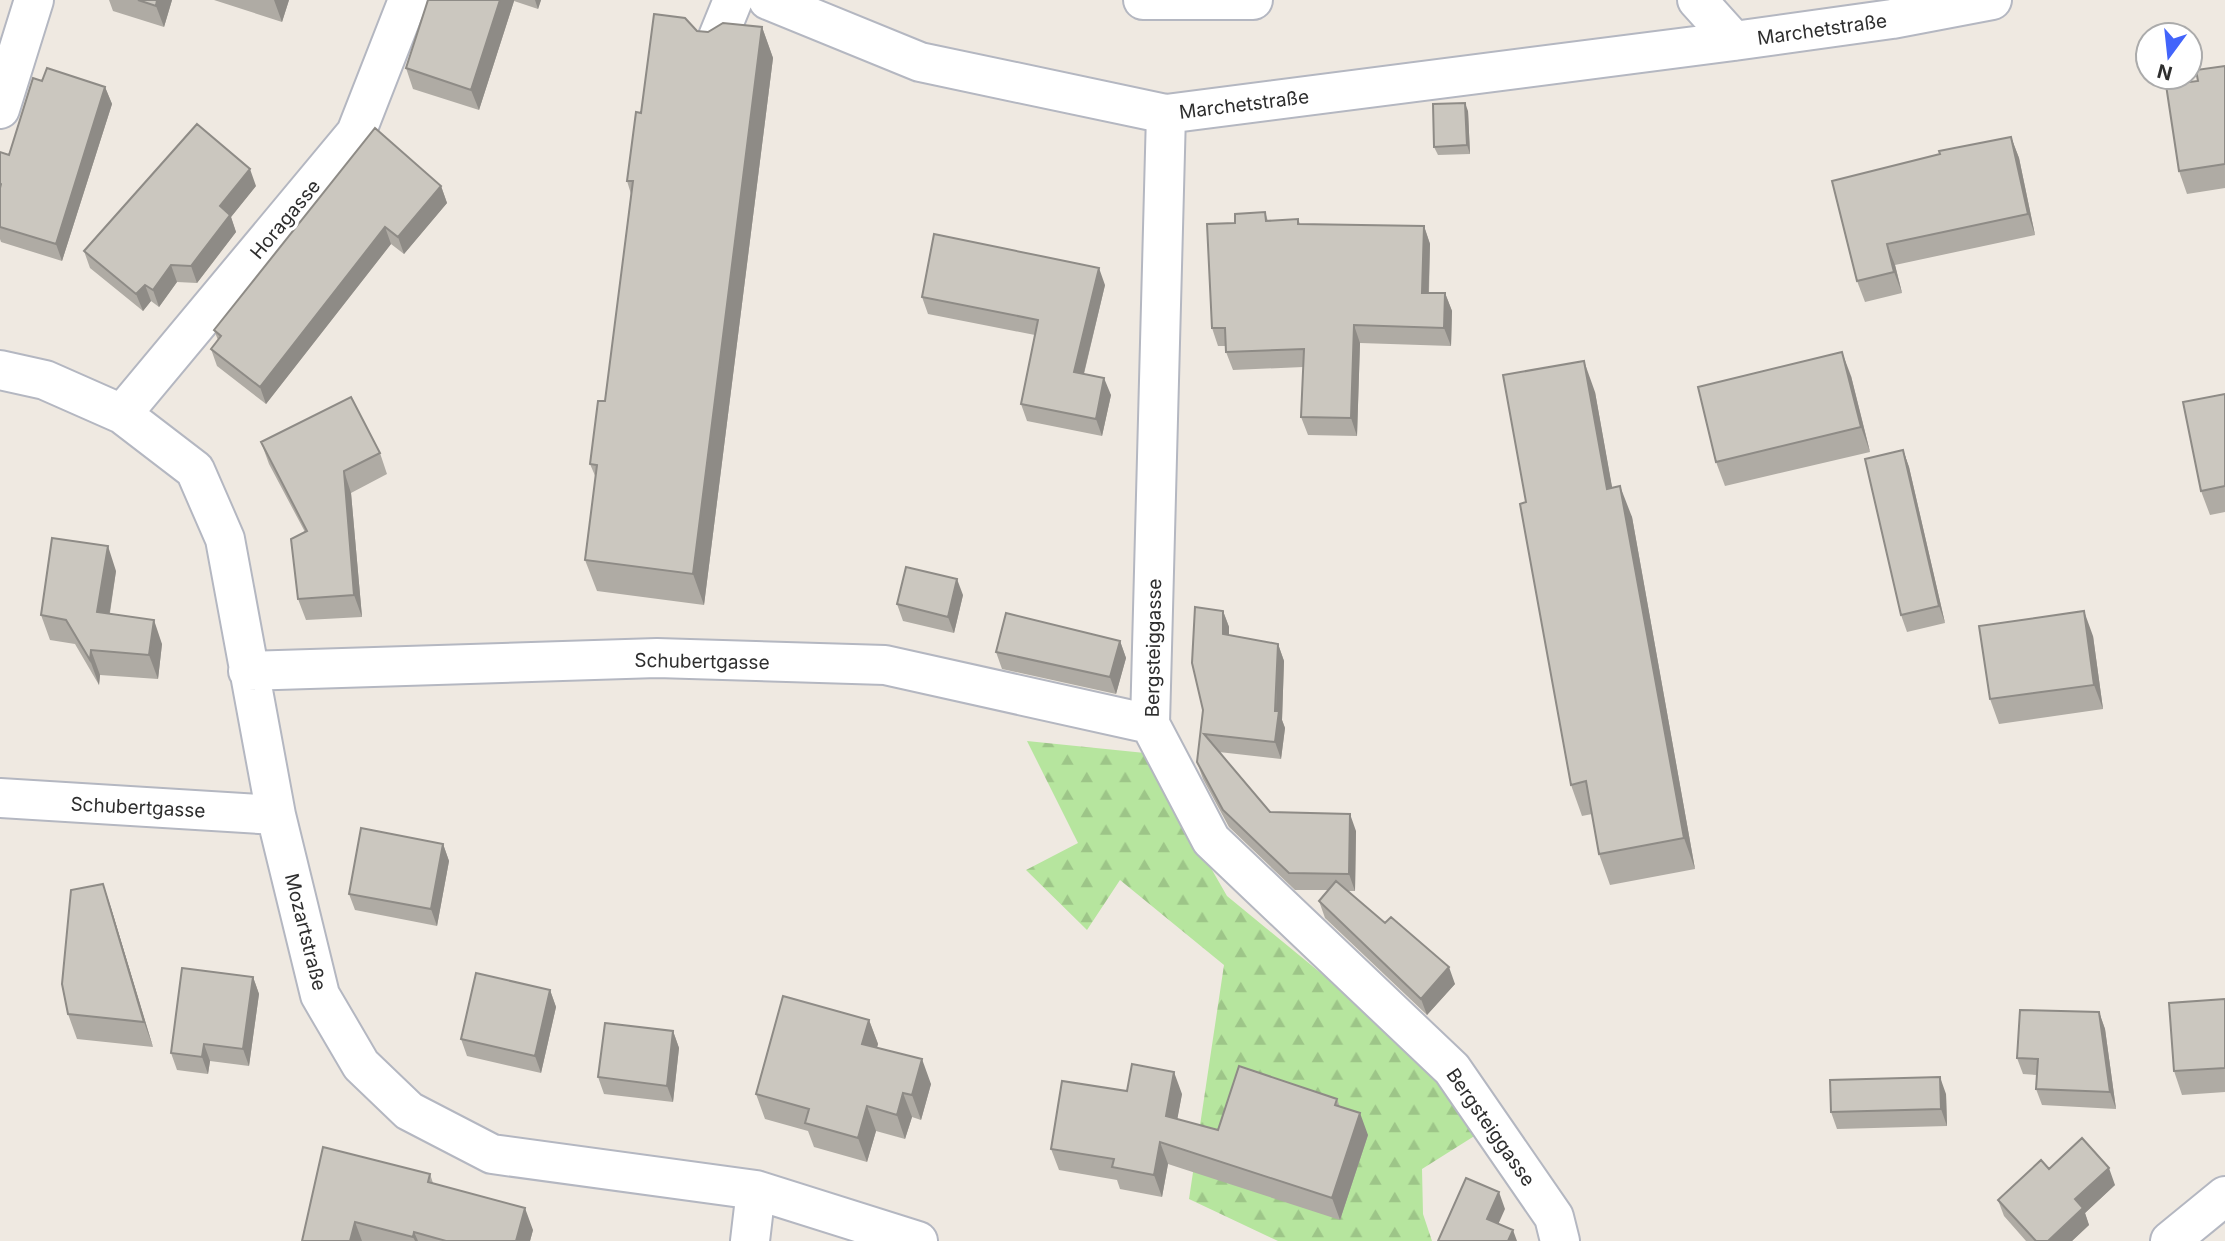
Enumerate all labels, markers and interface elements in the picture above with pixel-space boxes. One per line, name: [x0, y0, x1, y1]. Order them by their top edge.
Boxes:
street label: Marchetstraße: [1756, 9, 1888, 50]
north arrow: [2134, 21, 2204, 91]
text: N: [2155, 59, 2175, 85]
street label: Marchetstraße: [1178, 85, 1310, 124]
street label: Horagasse: [245, 175, 325, 264]
street label: Bergsteiggasse: [1141, 578, 1166, 718]
street label: Schubertgasse: [634, 649, 770, 674]
street label: Schubertgasse: [70, 792, 206, 823]
street label: Mozartstraße: [280, 871, 331, 993]
street label: Bergsteiggasse: [1441, 1064, 1540, 1191]

